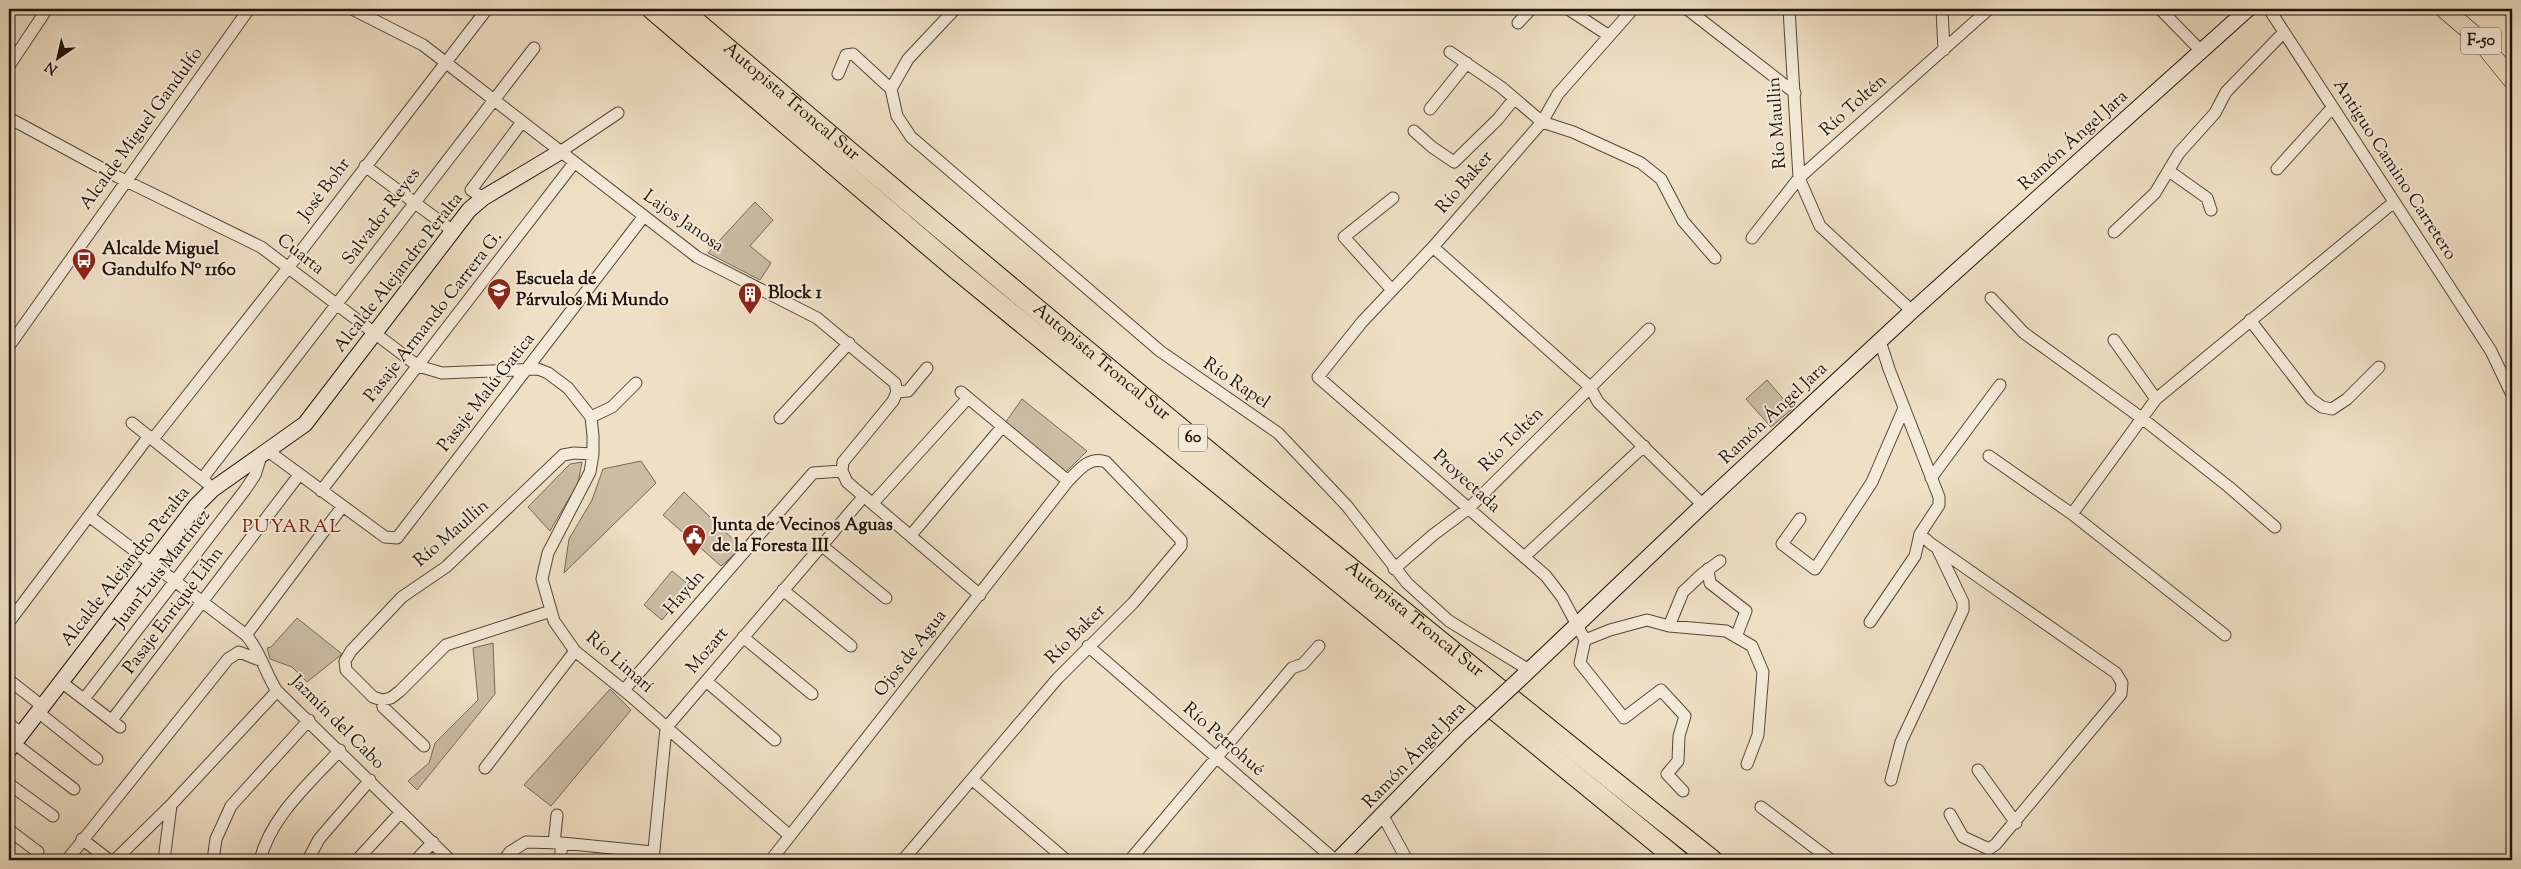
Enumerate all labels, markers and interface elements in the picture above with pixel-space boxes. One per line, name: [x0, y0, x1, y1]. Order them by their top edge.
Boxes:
road number: F-50: [2461, 27, 2501, 54]
north arrow: [32, 32, 82, 82]
street label: Autopista Troncal Sur: [717, 37, 865, 168]
street label: Alcalde Miguel Gandulfo: [74, 42, 210, 216]
text: N: [42, 56, 62, 79]
street label: Río Toltén: [1815, 69, 1894, 143]
street label: Antiguo Camino Carretero: [2326, 74, 2462, 266]
street label: Río Maullin: [1762, 76, 1794, 170]
street label: Ramón Ángel Jara: [2013, 85, 2135, 197]
street label: Río Baker: [1430, 146, 1500, 220]
street label: José Bohr: [292, 153, 357, 228]
street label: Salvador Reyes: [337, 163, 427, 271]
street label: Lajos Janosa: [637, 184, 729, 260]
street label: Alcalde Alejandro Peralta: [328, 187, 470, 359]
street label: Pasaje Armando Carrera G.: [359, 226, 509, 408]
street label: Cuarta: [271, 228, 329, 282]
place label: Alcalde Miguel Gandulfo Nº 1160: [102, 237, 236, 284]
bus stop icon: Alcalde Miguel Gandulfo Nº 1160: [71, 247, 97, 281]
place label: Escuela de Párvulos Mi Mundo: [516, 267, 669, 314]
school or university icon: Escuela de Párvulos Mi Mundo: [486, 277, 512, 311]
building icon: Block 1: [737, 281, 763, 315]
place label: Block 1: [768, 281, 823, 307]
street label: Autopista Troncal Sur: [1027, 298, 1176, 428]
street label: Pasaje Malú Gatica: [432, 328, 542, 458]
street label: Río Rapel: [1197, 352, 1275, 416]
street label: Ramón Ángel Jara: [1714, 357, 1834, 471]
street label: Río Toltén: [1474, 401, 1551, 478]
road number: 60: [1179, 424, 1207, 452]
street label: Proyectada: [1426, 444, 1506, 520]
street label: Alcalde Alejandro Peralta: [55, 481, 197, 653]
street label: Río Maullin: [409, 494, 496, 574]
street label: Juan Luis Martínez: [108, 504, 218, 634]
place label: Junta de Vecinos Aguas de la Foresta III: [710, 513, 893, 560]
district label: PUYARAL: [242, 514, 342, 541]
public building icon: Junta de Vecinos Aguas de la Foresta III: [681, 523, 707, 557]
street label: Pasaje Enrique Lihn: [117, 542, 231, 680]
street label: Autopista Troncal Sur: [1339, 555, 1489, 684]
street label: Haydn: [658, 565, 712, 621]
street label: Río Baker: [1040, 599, 1112, 671]
street label: Ojos de Agua: [868, 605, 954, 703]
street label: Mozart: [681, 622, 735, 680]
street label: Río Limarí: [579, 626, 659, 700]
street label: Jazmín del Cabo: [283, 669, 390, 776]
street label: Río Petrohué: [1176, 697, 1270, 783]
street label: Ramón Ángel Jara: [1357, 697, 1473, 815]

